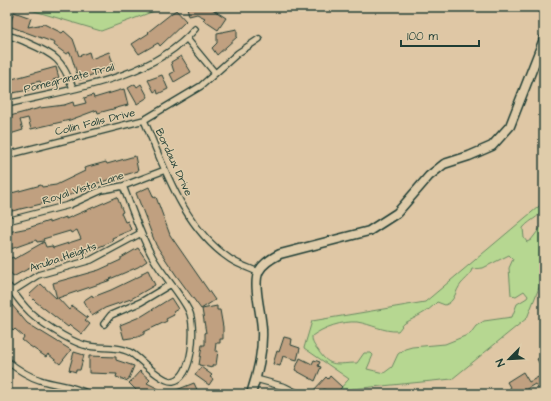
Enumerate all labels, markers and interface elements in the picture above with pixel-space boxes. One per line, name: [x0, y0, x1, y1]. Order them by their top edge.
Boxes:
scale bar: [401, 22, 479, 48]
text: 100 m: [407, 28, 438, 45]
street label: Pomegranate Trail: [22, 59, 116, 97]
street label: Collin Falls Drive: [53, 105, 137, 139]
street label: Bordaux Drive: [152, 126, 196, 198]
street label: Royal Vista Lane: [40, 168, 126, 209]
street label: Aruba Heights: [27, 238, 99, 276]
north arrow: [489, 339, 529, 379]
text: N: [492, 357, 509, 369]

